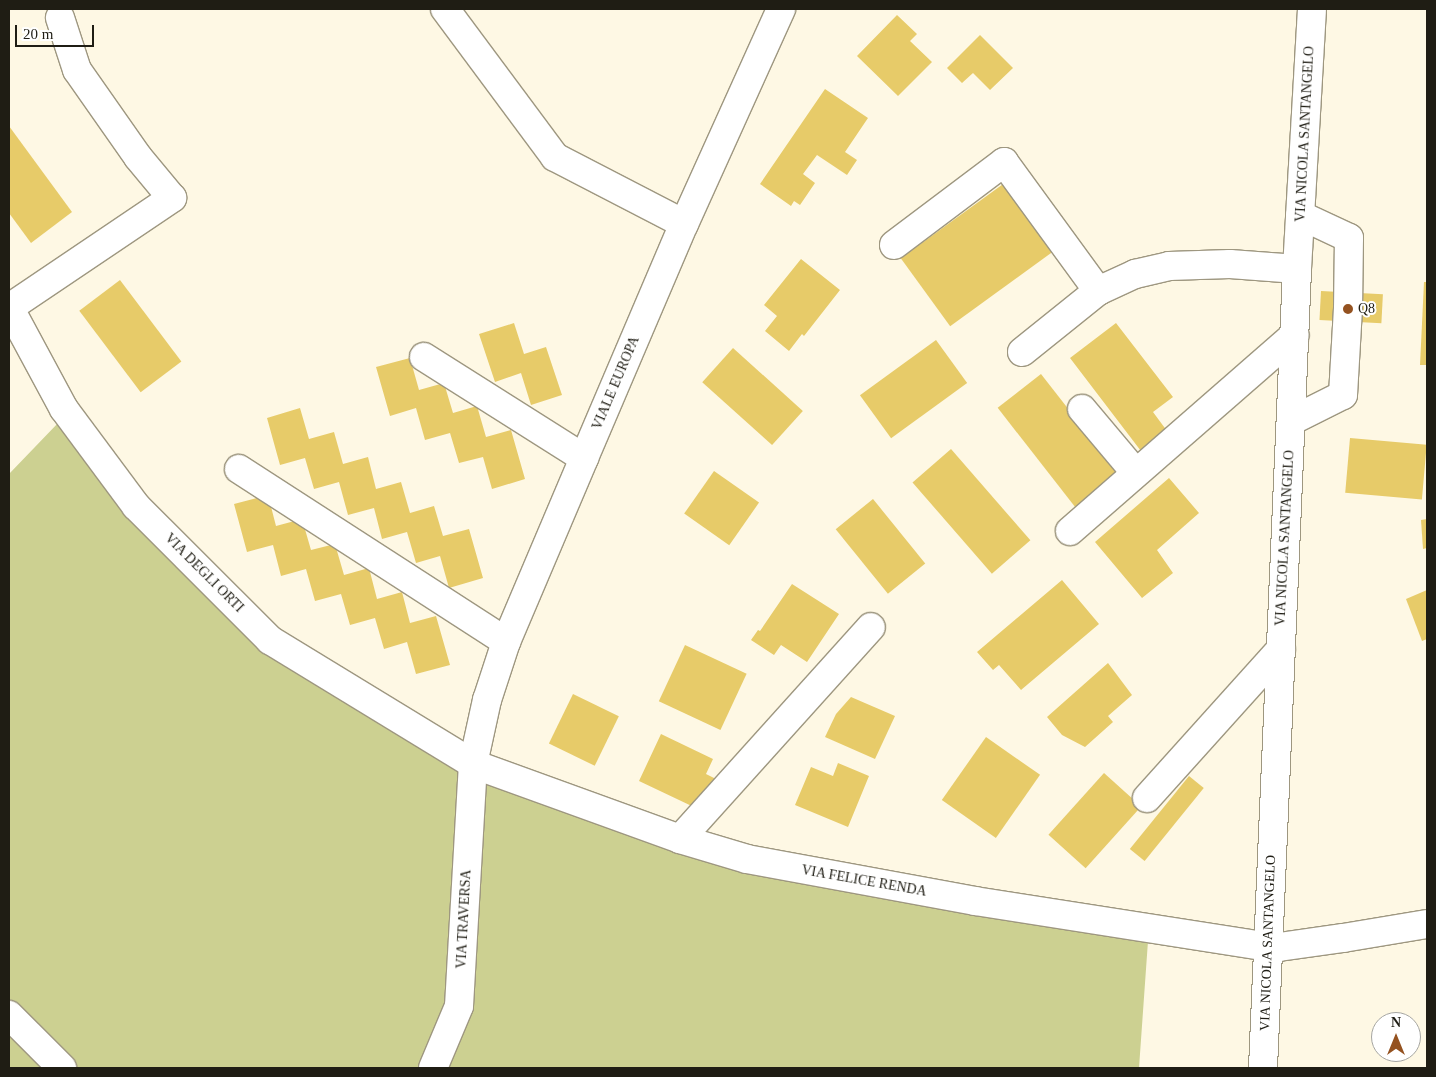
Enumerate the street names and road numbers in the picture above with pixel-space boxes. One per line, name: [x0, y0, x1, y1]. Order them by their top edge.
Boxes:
street label: VIA NICOLA SANTANGELO: [1292, 45, 1318, 223]
street label: VIALE EUROPA: [589, 334, 643, 432]
street label: VIA NICOLA SANTANGELO: [1272, 449, 1298, 627]
street label: VIA DEGLI ORTI: [161, 530, 247, 616]
street label: VIA NICOLA SANTANGELO: [1257, 854, 1279, 1032]
street label: VIA FELICE RENDA: [800, 862, 928, 900]
street label: VIA TRAVERSA: [453, 868, 475, 970]

